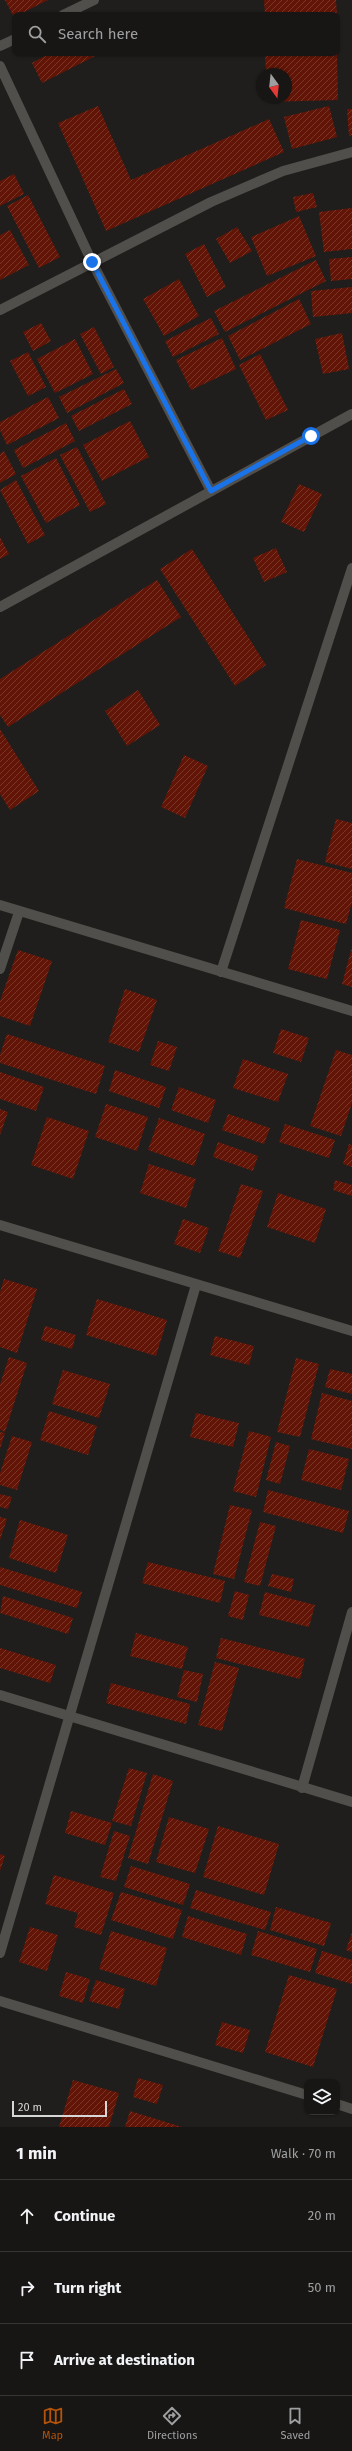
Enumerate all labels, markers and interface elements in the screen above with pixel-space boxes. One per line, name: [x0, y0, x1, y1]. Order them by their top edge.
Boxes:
search box: [12, 12, 340, 56]
icon: search: [26, 23, 48, 45]
text: Search here: [58, 25, 138, 43]
north arrow: [256, 68, 292, 104]
route end: [83, 253, 101, 271]
route start: [302, 427, 320, 445]
map controls: [304, 2079, 340, 2115]
button: layers: [304, 2079, 340, 2115]
scale bar: [12, 2099, 107, 2118]
text: 20 m: [18, 2101, 42, 2114]
text: 1 min: [16, 2143, 57, 2164]
text: Walk · 70 m: [271, 2146, 336, 2161]
icon: ahead: [16, 2205, 38, 2227]
text: Continue: [54, 2207, 115, 2225]
text: 20 m: [308, 2208, 336, 2223]
icon: right: [16, 2277, 38, 2299]
text: Turn right: [54, 2279, 121, 2297]
text: 50 m: [308, 2280, 336, 2295]
icon: arrive: [16, 2349, 38, 2371]
text: Arrive at destination: [54, 2351, 195, 2369]
tab: Map: [42, 2405, 64, 2442]
tab: Directions: [147, 2405, 197, 2442]
tab: Saved: [281, 2405, 310, 2442]

